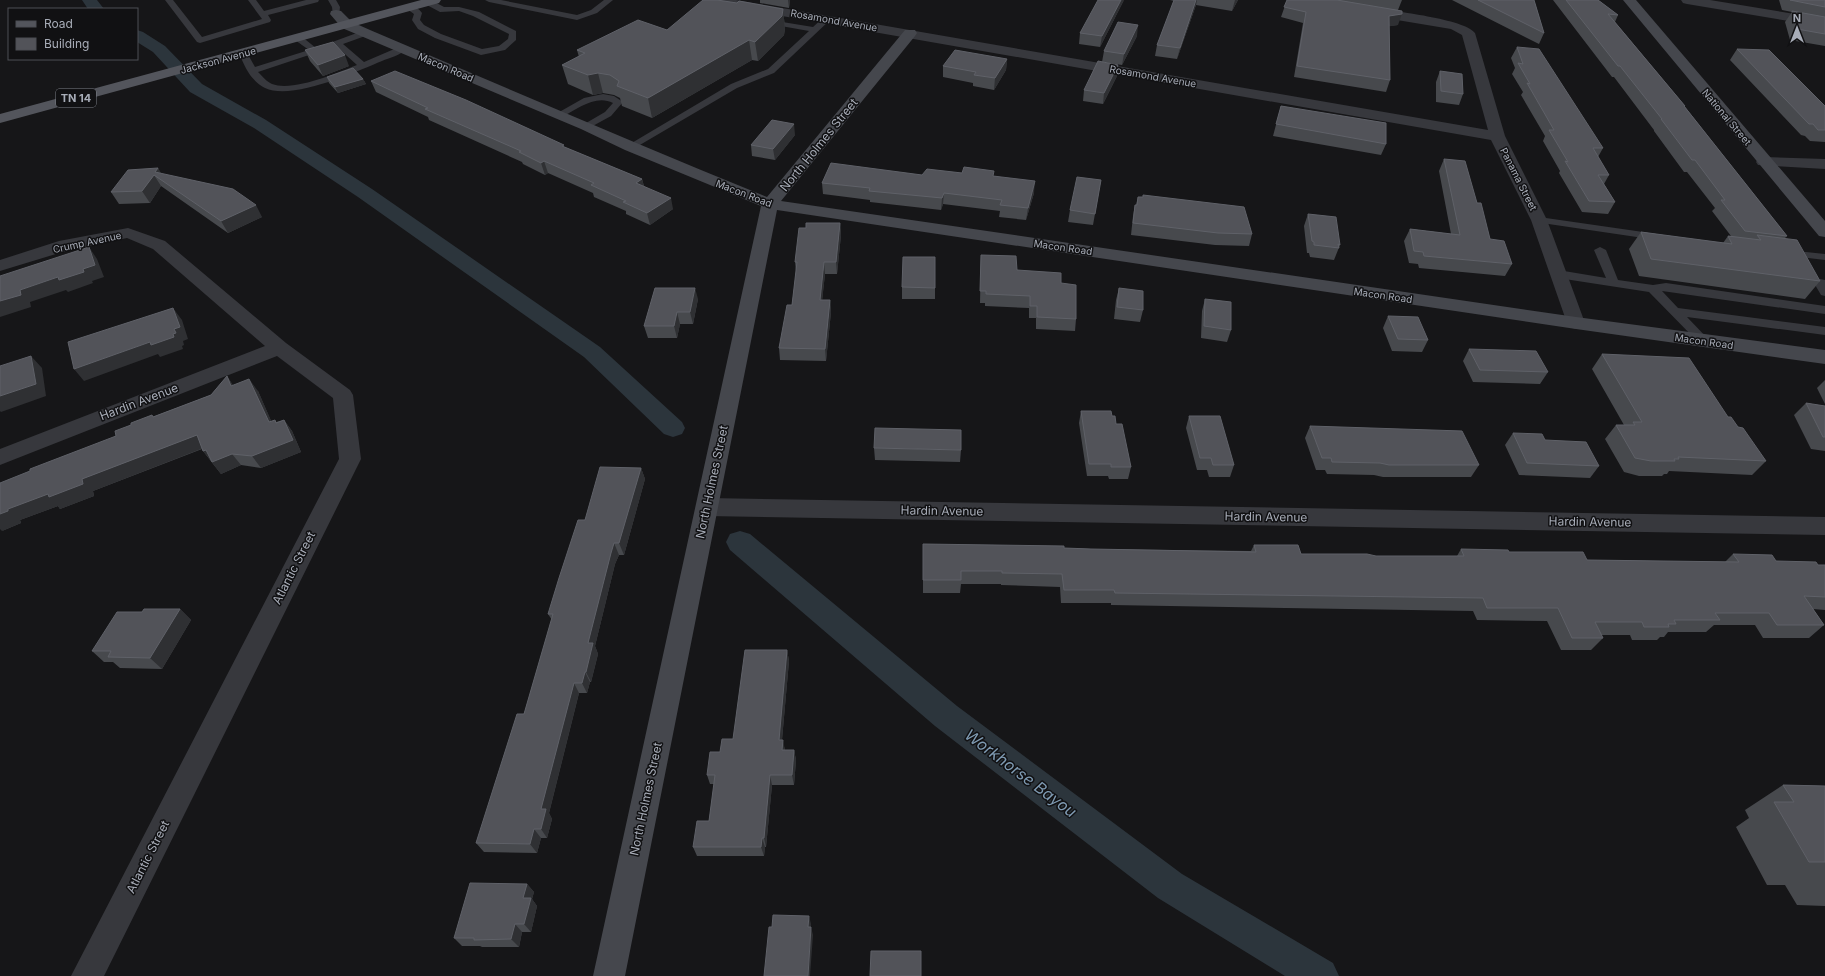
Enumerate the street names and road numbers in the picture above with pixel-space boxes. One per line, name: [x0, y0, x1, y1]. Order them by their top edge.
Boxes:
street label: Rosamond Avenue: [790, 6, 878, 34]
street label: Jackson Avenue: [179, 44, 257, 76]
street label: Macon Road: [416, 50, 476, 84]
street label: Rosamond Avenue: [1109, 62, 1197, 90]
street label: National Street: [1700, 86, 1754, 148]
road number: TN 14: [56, 89, 96, 107]
street label: North Holmes Street: [776, 95, 861, 194]
street label: Panama Street: [1498, 146, 1540, 213]
street label: Macon Road: [714, 177, 774, 209]
street label: Crump Avenue: [52, 229, 123, 255]
street label: Macon Road: [1033, 237, 1093, 257]
street label: Macon Road: [1353, 285, 1413, 305]
street label: Macon Road: [1674, 331, 1734, 351]
street label: Hardin Avenue: [97, 380, 180, 423]
street label: North Holmes Street: [692, 424, 731, 540]
street label: Hardin Avenue: [900, 502, 984, 519]
street label: Hardin Avenue: [1224, 508, 1308, 525]
street label: Hardin Avenue: [1548, 513, 1632, 530]
street label: Atlantic Street: [269, 529, 318, 607]
street label: North Holmes Street: [626, 741, 665, 857]
street label: Atlantic Street: [123, 818, 172, 896]

